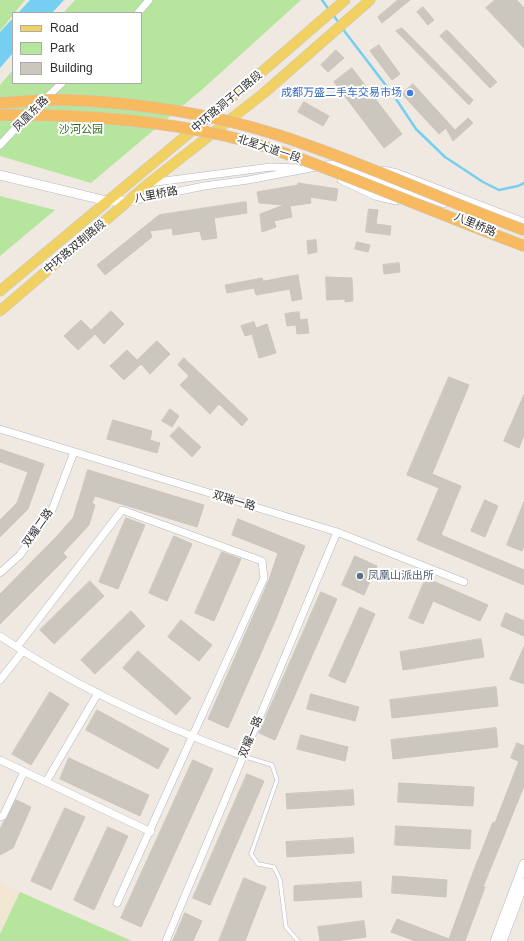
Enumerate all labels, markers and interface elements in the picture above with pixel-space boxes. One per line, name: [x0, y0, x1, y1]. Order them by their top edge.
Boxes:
legend: [12, 12, 142, 84]
text: Road: [50, 21, 79, 35]
text: Park: [50, 41, 75, 55]
text: Building: [50, 61, 93, 75]
street label: 中环路洞子口路段: [189, 69, 265, 135]
place label: 成都万盛二手车交易市场: [281, 86, 402, 100]
marker: 成都万盛二手车交易市场: [405, 88, 415, 98]
street label: 凤凰东路: [11, 94, 51, 134]
park label: 沙河公园: [59, 123, 103, 137]
street label: 北星大道一段: [236, 133, 302, 165]
street label: 八里桥路: [133, 184, 179, 206]
street label: 八里桥路: [452, 210, 498, 240]
street label: 中环路双荆路段: [41, 217, 109, 277]
street label: 双瑞一路: [211, 488, 257, 514]
street label: 双耀二路: [20, 506, 56, 550]
place label: 凤凰山派出所: [368, 569, 434, 583]
marker: 凤凰山派出所: [355, 571, 365, 581]
street label: 双耀一路: [236, 714, 266, 760]

